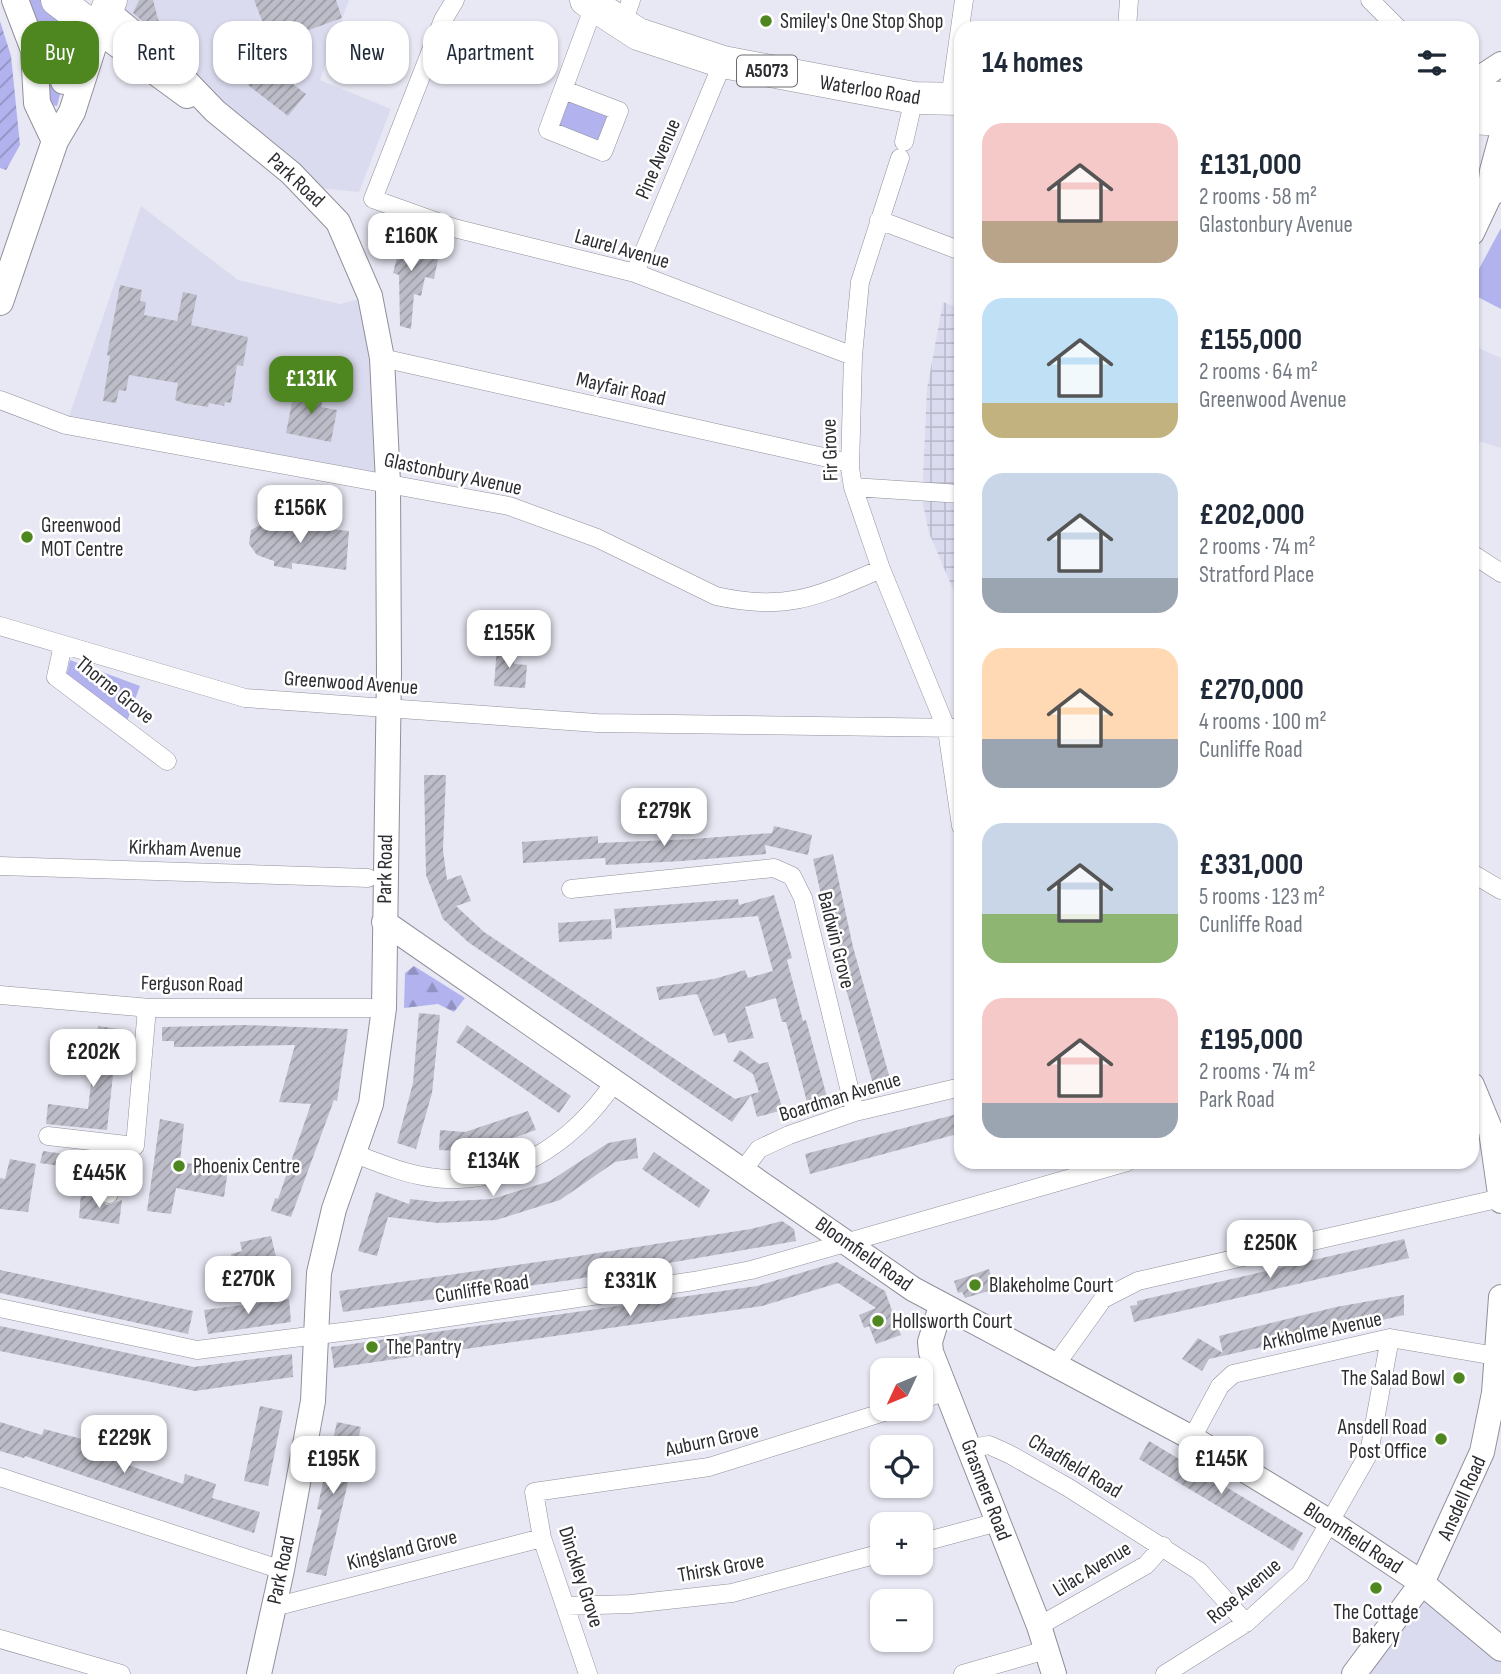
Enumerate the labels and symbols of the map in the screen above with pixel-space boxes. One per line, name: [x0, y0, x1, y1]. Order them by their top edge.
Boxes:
place label: Smiley's One Stop Shop: [780, 9, 943, 34]
marker: Smiley's One Stop Shop: [758, 13, 774, 29]
road number: A5073: [737, 55, 797, 86]
street label: Waterloo Road: [818, 70, 922, 110]
street label: Pine Avenue: [630, 115, 686, 203]
street label: Park Road: [262, 147, 330, 213]
pin: £160K: [362, 214, 460, 273]
street label: Laurel Avenue: [572, 224, 672, 274]
pin: £131K: [262, 356, 360, 416]
street label: Mayfair Road: [574, 367, 668, 411]
street label: Fir Grove: [816, 418, 844, 482]
street label: Glastonbury Avenue: [382, 447, 524, 501]
pin: £156K: [251, 486, 349, 545]
place label: Greenwood MOT Centre: [41, 513, 123, 562]
marker: Greenwood MOT Centre: [19, 529, 35, 545]
pin: £155K: [460, 610, 558, 670]
street label: Thorne Grove: [71, 651, 159, 729]
street label: Greenwood Avenue: [283, 666, 419, 700]
pin: £279K: [615, 788, 713, 848]
street label: Park Road: [372, 834, 398, 904]
street label: Kirkham Avenue: [128, 835, 242, 863]
street label: Baldwin Grove: [812, 889, 860, 991]
street label: Ferguson Road: [141, 971, 243, 997]
pin: £202K: [44, 1030, 142, 1089]
street label: Boardman Avenue: [776, 1067, 904, 1127]
pin: £134K: [444, 1138, 542, 1198]
pin: £445K: [50, 1150, 148, 1210]
place label: Phoenix Centre: [193, 1154, 300, 1179]
marker: Phoenix Centre: [171, 1158, 187, 1174]
street label: Bloomfield Road: [811, 1211, 917, 1297]
pin: £250K: [1221, 1220, 1319, 1280]
pin: £270K: [199, 1256, 297, 1316]
pin: £331K: [581, 1258, 679, 1318]
street label: Cunliffe Road: [433, 1269, 531, 1309]
place label: Blakeholme Court: [989, 1273, 1114, 1298]
marker: Blakeholme Court: [967, 1277, 983, 1293]
street label: Arkholme Avenue: [1259, 1306, 1384, 1356]
place label: Hollsworth Court: [892, 1309, 1012, 1334]
marker: Hollsworth Court: [870, 1313, 886, 1329]
place label: The Pantry: [386, 1335, 462, 1360]
marker: The Pantry: [364, 1339, 380, 1355]
north arrow: [870, 1358, 933, 1421]
place label: The Salad Bowl: [1341, 1366, 1445, 1391]
marker: The Salad Bowl: [1451, 1370, 1467, 1386]
place label: Ansdell Road Post Office: [1337, 1415, 1427, 1464]
pin: £229K: [75, 1416, 173, 1475]
street label: Auburn Grove: [662, 1418, 761, 1462]
street label: Chadfield Road: [1024, 1428, 1126, 1504]
marker: Ansdell Road Post Office: [1433, 1431, 1449, 1447]
pin: £195K: [284, 1436, 382, 1496]
street label: Grasmere Road: [955, 1436, 1017, 1544]
pin: £145K: [1172, 1436, 1270, 1496]
street label: Ansdell Road: [1432, 1452, 1492, 1545]
street label: Bloomfield Road: [1299, 1497, 1407, 1579]
street label: Dinckley Grove: [553, 1523, 609, 1631]
street label: Kingsland Grove: [344, 1524, 460, 1576]
street label: Park Road: [262, 1534, 300, 1606]
street label: Lilac Avenue: [1048, 1536, 1136, 1602]
street label: Thirsk Grove: [676, 1548, 766, 1588]
street label: Rose Avenue: [1202, 1553, 1286, 1629]
marker: The Cottage Bakery: [1368, 1580, 1384, 1596]
place label: The Cottage Bakery: [1333, 1600, 1419, 1649]

